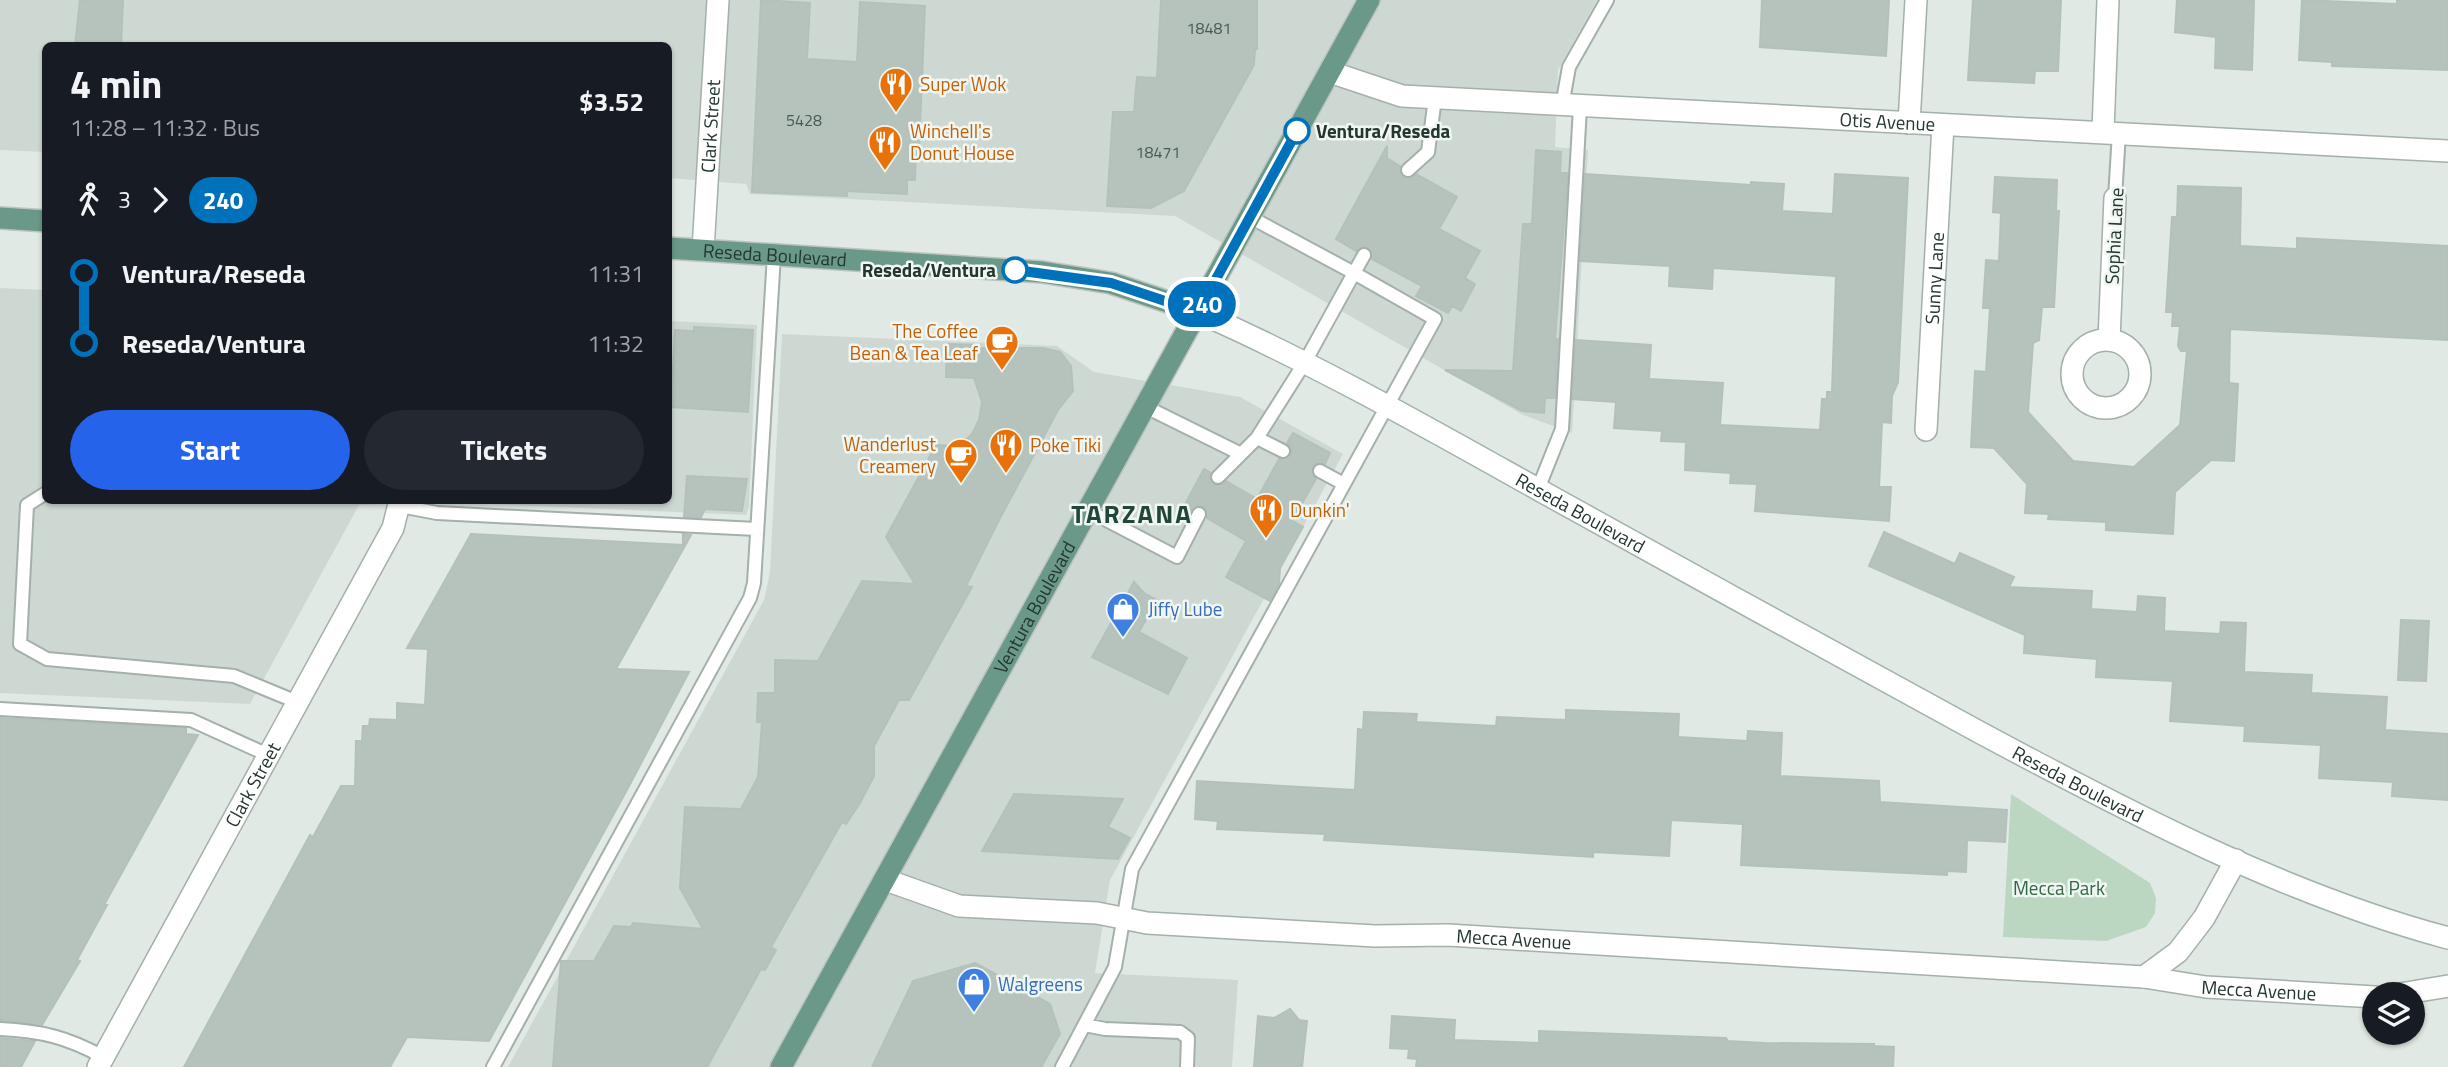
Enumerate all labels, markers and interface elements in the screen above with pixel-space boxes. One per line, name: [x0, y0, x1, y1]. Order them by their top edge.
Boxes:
house number: 18481: [1187, 16, 1231, 40]
text: 4 min: [70, 55, 162, 113]
restaurant icon: Super Wok: [877, 65, 915, 114]
place label: Super Wok: [920, 69, 1006, 98]
street label: Clark Street: [693, 78, 727, 174]
text: $3.52: [579, 82, 644, 121]
street label: Otis Avenue: [1839, 104, 1936, 138]
house number: 5428: [786, 108, 822, 132]
text: 11:28 – 11:32 · Bus: [70, 110, 260, 145]
place label: Winchell's Donut House: [910, 116, 1015, 167]
place label: Ventura/Reseda: [1316, 116, 1451, 145]
marker: Ventura/Reseda: [1284, 118, 1310, 144]
restaurant icon: Winchell's Donut House: [866, 123, 904, 172]
house number: 18471: [1136, 140, 1180, 164]
icon: walk: [70, 181, 108, 219]
icon: forward: [141, 181, 179, 219]
text: 3: [118, 182, 131, 217]
text: 240: [203, 182, 243, 218]
street label: Sophia Lane: [2096, 187, 2131, 285]
street label: Sunny Lane: [1917, 231, 1951, 325]
street label: Reseda Boulevard: [702, 235, 848, 273]
text: Ventura/Reseda: [122, 254, 306, 293]
place label: Reseda/Ventura: [862, 255, 996, 284]
text: 11:31: [587, 256, 644, 291]
marker: Reseda/Ventura: [1002, 257, 1028, 283]
line badge: 240: [1162, 281, 1242, 327]
text: 240: [1182, 286, 1222, 322]
place label: The Coffee Bean & Tea Leaf: [850, 316, 979, 367]
cafe icon: The Coffee Bean & Tea Leaf: [983, 323, 1021, 372]
text: Reseda/Ventura: [122, 324, 306, 363]
text: 11:32: [587, 326, 644, 361]
button: Start: [70, 410, 350, 490]
button: Tickets: [364, 410, 644, 490]
restaurant icon: Poke Tiki: [987, 426, 1025, 475]
place label: Wanderlust Creamery: [844, 429, 936, 480]
place label: Poke Tiki: [1030, 430, 1101, 459]
cafe icon: Wanderlust Creamery: [942, 436, 980, 485]
street label: Reseda Boulevard: [1511, 465, 1651, 560]
restaurant icon: Dunkin': [1247, 491, 1285, 540]
district label: TARZANA: [1071, 494, 1193, 533]
place label: Dunkin': [1290, 495, 1350, 524]
street label: Ventura Boulevard: [986, 535, 1082, 679]
shop icon: Jiffy Lube: [1104, 590, 1142, 639]
place label: Jiffy Lube: [1148, 594, 1222, 623]
street label: Clark Street: [217, 736, 287, 832]
street label: Reseda Boulevard: [2008, 738, 2149, 830]
park label: Mecca Park: [2013, 873, 2105, 902]
street label: Mecca Avenue: [1456, 921, 1572, 956]
shop icon: Walgreens: [955, 965, 993, 1014]
place label: Walgreens: [998, 969, 1083, 998]
street label: Mecca Avenue: [2201, 972, 2317, 1008]
map controls: [2362, 982, 2425, 1045]
button: layers: [2362, 982, 2425, 1045]

